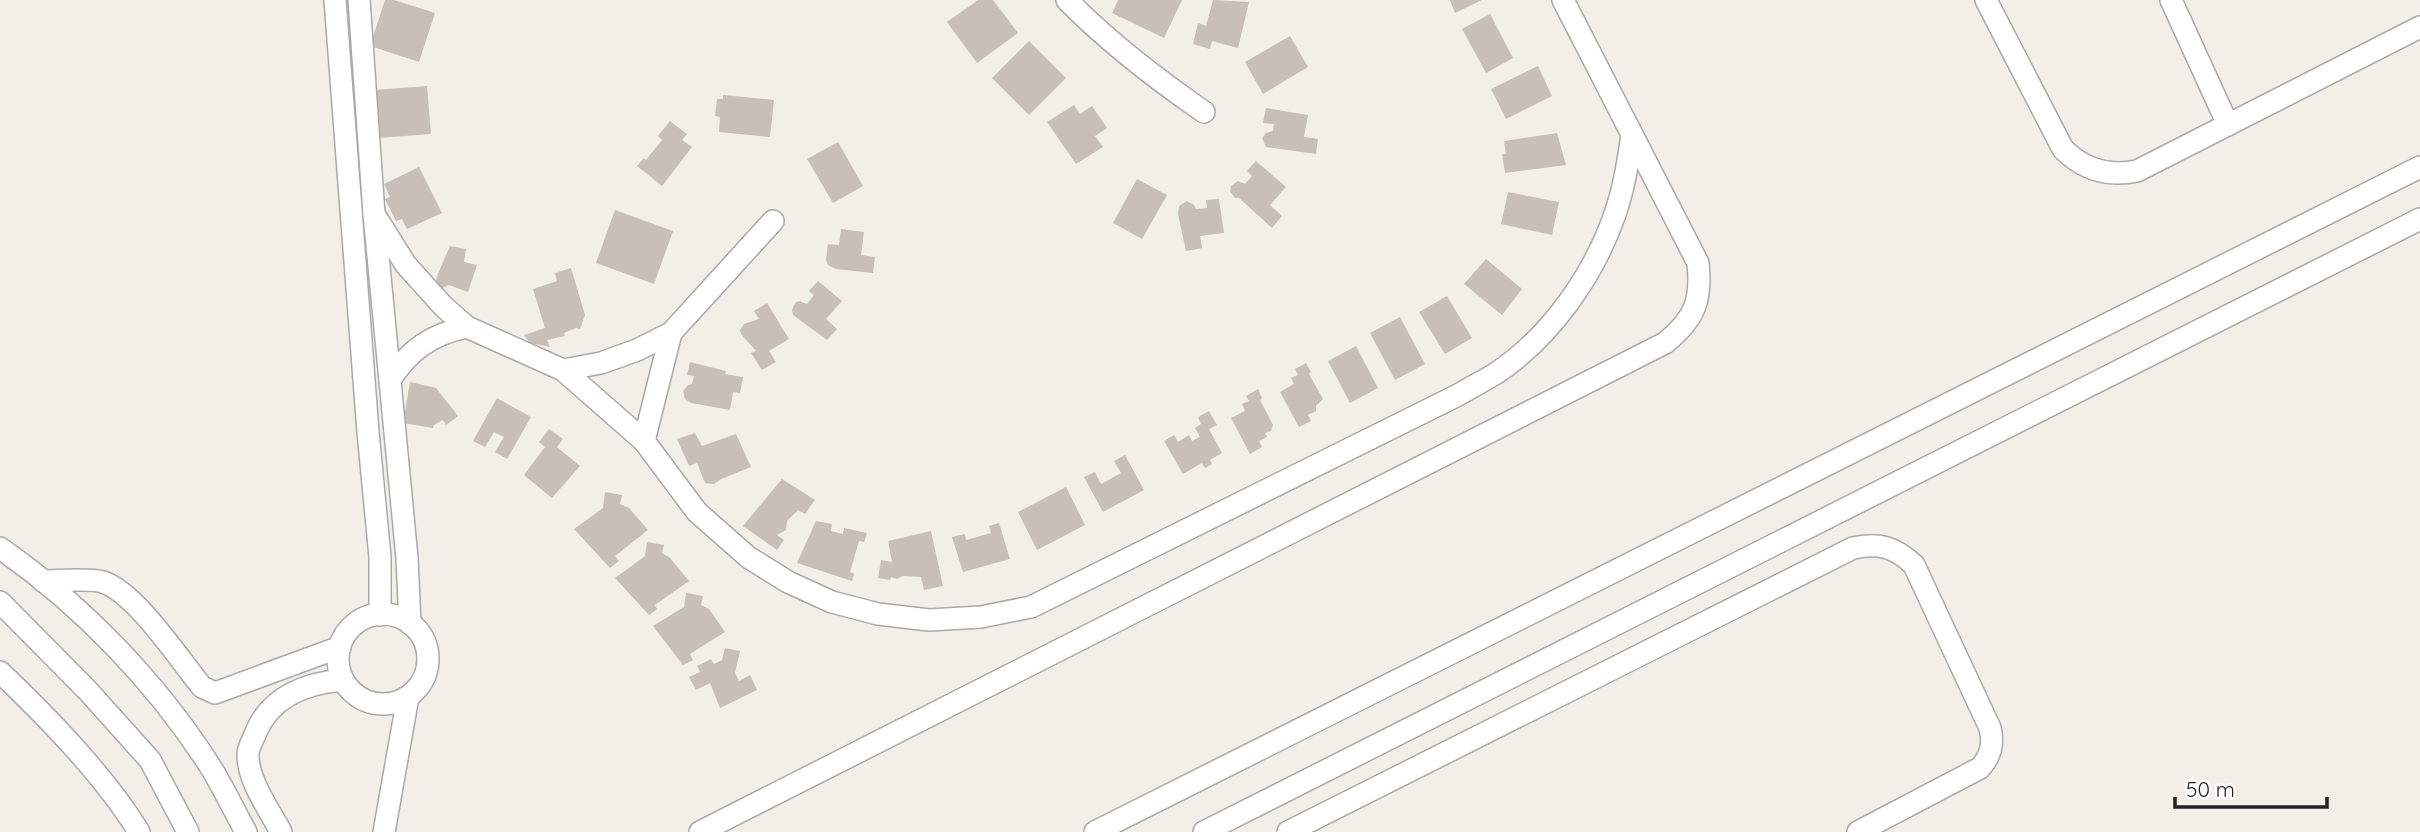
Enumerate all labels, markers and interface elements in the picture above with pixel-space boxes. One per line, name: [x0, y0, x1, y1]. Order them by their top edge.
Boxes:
scale bar: [2175, 766, 2327, 810]
text: 50 m: [2186, 776, 2235, 802]

